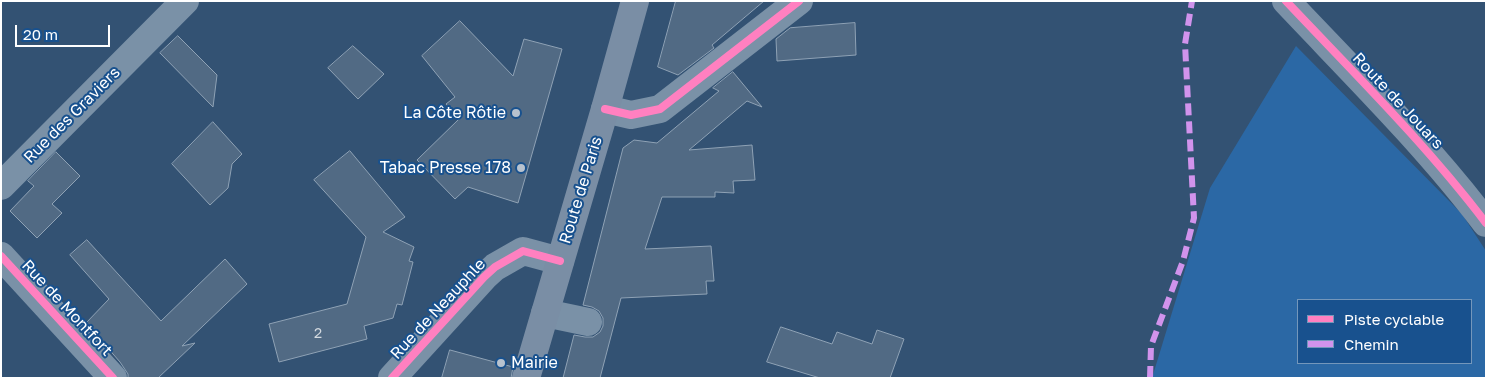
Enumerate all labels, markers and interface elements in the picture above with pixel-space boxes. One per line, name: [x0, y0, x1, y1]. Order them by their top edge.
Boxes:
scale bar: [18, 15, 112, 47]
text: 20 m: [23, 25, 58, 43]
street label: Route de Jouars: [1348, 49, 1448, 153]
street label: Rue des Graviers: [20, 63, 124, 167]
place label: La Côte Rôtie: [403, 103, 506, 123]
marker: La Côte Rôtie: [510, 107, 522, 119]
street label: Route de Paris: [556, 134, 606, 246]
place label: Tabac Presse 178: [380, 158, 511, 178]
marker: Tabac Presse 178: [515, 162, 527, 174]
street label: Rue de Neauphle: [386, 255, 490, 363]
street label: Rue de Montfort: [18, 256, 116, 360]
legend: [1297, 299, 1472, 364]
text: Piste cyclable: [1344, 310, 1444, 328]
house number: 2: [314, 326, 322, 342]
text: Chemin: [1344, 335, 1399, 353]
place label: Mairie: [511, 353, 558, 373]
marker: Mairie: [495, 357, 507, 369]

